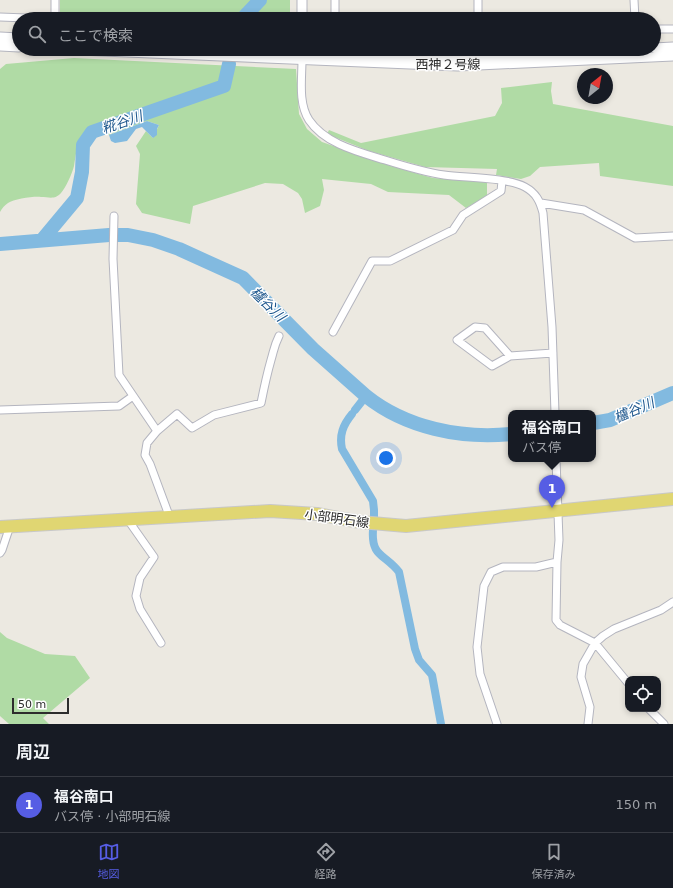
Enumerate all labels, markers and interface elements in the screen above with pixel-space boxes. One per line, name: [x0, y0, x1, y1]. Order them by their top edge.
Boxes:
search box: [12, 12, 661, 56]
icon: search: [26, 23, 48, 45]
text: ここで検索: [58, 27, 133, 45]
street label: 西神２号線: [415, 57, 481, 72]
north arrow: [577, 68, 613, 104]
water label: 糀谷川: [100, 107, 146, 136]
water label: 櫨谷川: [247, 283, 290, 326]
water label: 櫨谷川: [612, 394, 658, 426]
popup: [508, 410, 596, 462]
text: 福谷南口: [522, 419, 582, 437]
text: バス停: [522, 440, 561, 455]
your location: [376, 448, 396, 468]
pin: 1: [539, 475, 565, 508]
street label: 小部明石線: [304, 507, 370, 530]
map controls: [625, 676, 661, 712]
button: locate: [625, 676, 661, 712]
scale bar: [12, 696, 69, 715]
text: 50 m: [18, 698, 46, 711]
text: 周辺: [16, 742, 50, 762]
text: 福谷南口: [54, 788, 114, 806]
text: 1: [24, 797, 34, 812]
text: 150 m: [615, 797, 657, 812]
text: バス停 · 小部明石線: [54, 809, 170, 824]
tab: 地図: [98, 841, 120, 881]
tab: 経路: [315, 841, 337, 881]
tab: 保存済み: [532, 841, 576, 881]

